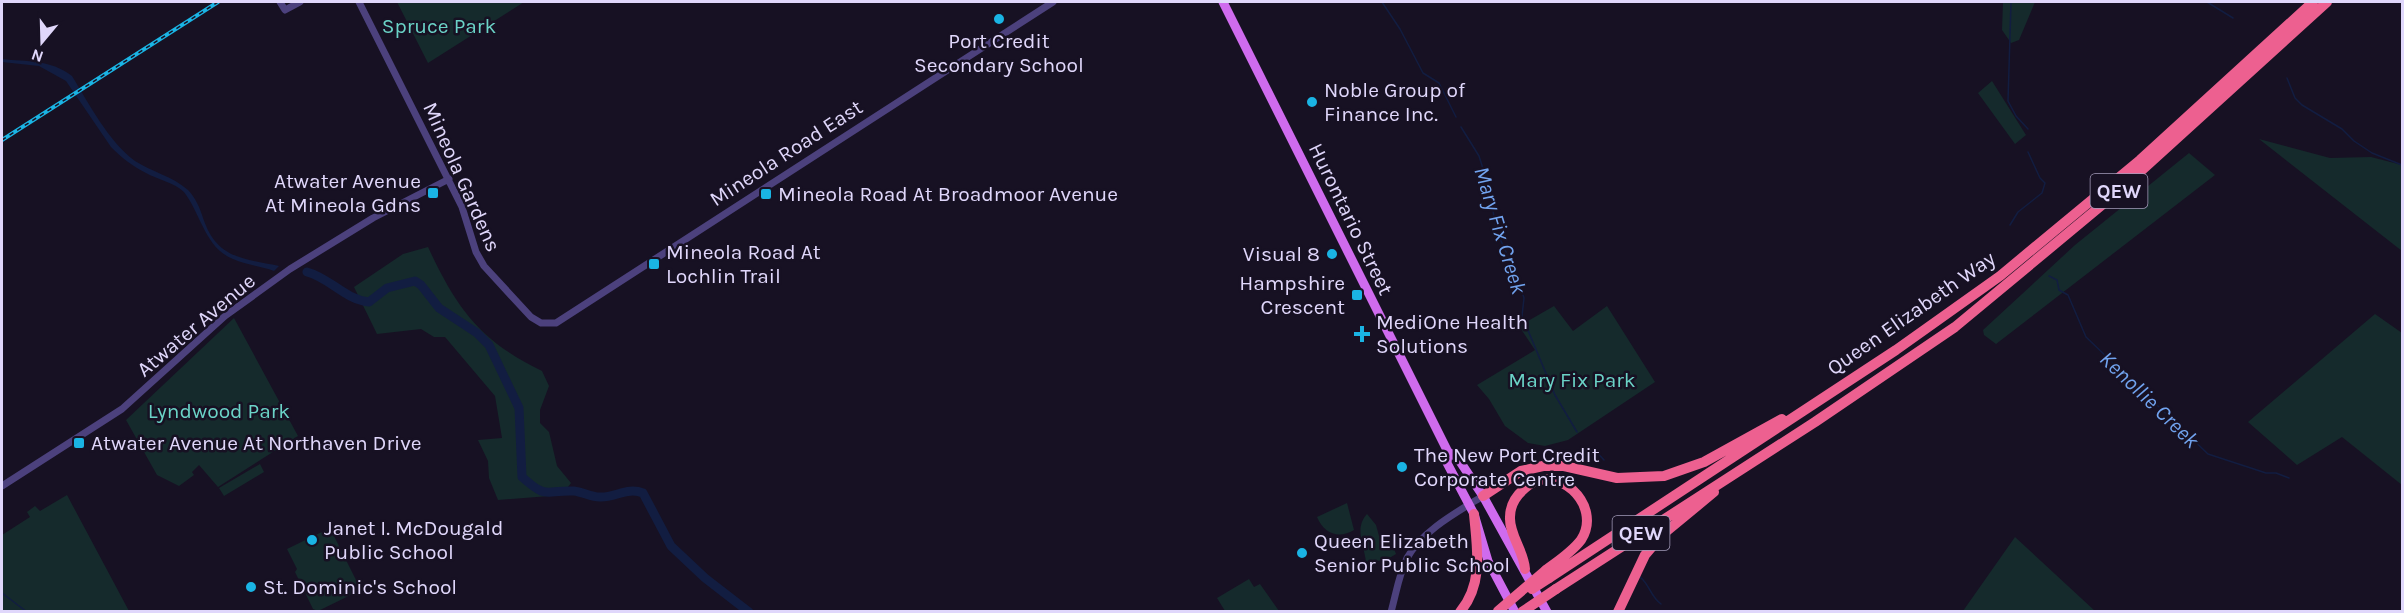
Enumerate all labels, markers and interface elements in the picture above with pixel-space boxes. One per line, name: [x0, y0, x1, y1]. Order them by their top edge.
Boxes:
north arrow: [12, 12, 72, 72]
marker: Port Credit Secondary School: [992, 12, 1006, 26]
park label: Spruce Park: [382, 14, 496, 38]
place label: Port Credit Secondary School: [914, 29, 1084, 77]
text: N: [29, 45, 46, 67]
place label: Noble Group of Finance Inc.: [1324, 78, 1466, 126]
street label: Mineola Road East: [705, 95, 867, 211]
marker: Noble Group of Finance Inc.: [1305, 95, 1319, 109]
street label: Mineola Gardens: [418, 99, 506, 255]
street label: Hurontario Street: [1304, 139, 1398, 299]
water label: Mary Fix Creek: [1468, 163, 1532, 298]
place label: Atwater Avenue At Mineola Gdns: [265, 169, 421, 217]
road number: QEW: [2090, 174, 2148, 208]
place label: Mineola Road At Broadmoor Avenue: [778, 182, 1118, 206]
marker: Atwater Avenue At Mineola Gdns: [426, 186, 440, 200]
marker: Mineola Road At Broadmoor Avenue: [759, 187, 773, 201]
place label: Mineola Road At Lochlin Trail: [666, 240, 821, 288]
place label: Visual 8: [1243, 242, 1320, 266]
street label: Queen Elizabeth Way: [1822, 246, 2000, 380]
marker: Visual 8: [1325, 247, 1339, 261]
marker: Mineola Road At Lochlin Trail: [647, 257, 661, 271]
street label: Atwater Avenue: [132, 269, 260, 381]
place label: Hampshire Crescent: [1239, 271, 1345, 319]
marker: Hampshire Crescent: [1350, 288, 1364, 302]
place label: MediOne Health Solutions: [1376, 310, 1528, 358]
marker: MediOne Health Solutions: [1353, 325, 1371, 343]
water label: Kenollie Creek: [2094, 346, 2205, 454]
park label: Mary Fix Park: [1508, 368, 1636, 392]
park label: Lyndwood Park: [148, 399, 290, 423]
place label: Atwater Avenue At Northaven Drive: [91, 431, 422, 455]
marker: Atwater Avenue At Northaven Drive: [72, 436, 86, 450]
place label: The New Port Credit Corporate Centre: [1414, 443, 1600, 491]
marker: The New Port Credit Corporate Centre: [1395, 460, 1409, 474]
place label: Janet I. McDougald Public School: [324, 516, 503, 564]
road number: QEW: [1612, 516, 1670, 550]
place label: Queen Elizabeth Senior Public School: [1314, 529, 1510, 577]
marker: Janet I. McDougald Public School: [305, 533, 319, 547]
marker: Queen Elizabeth Senior Public School: [1295, 546, 1309, 560]
place label: St. Dominic's School: [263, 575, 457, 599]
marker: St. Dominic's School: [244, 580, 258, 594]

